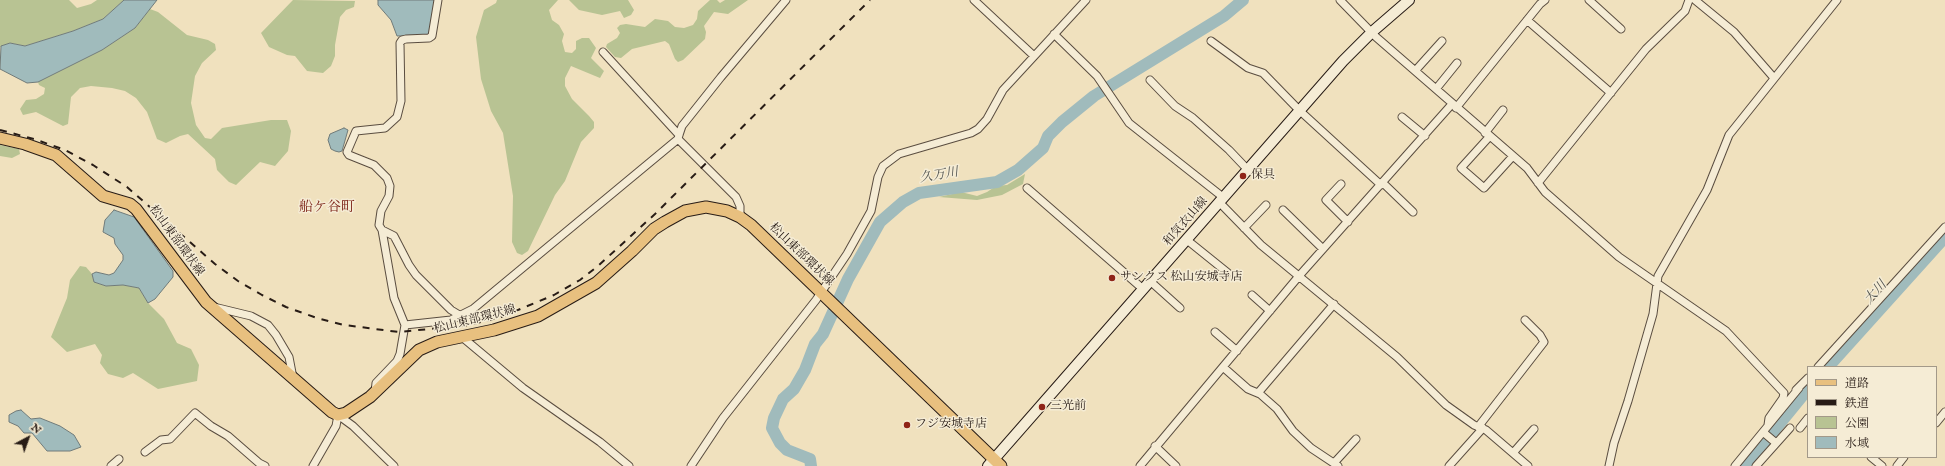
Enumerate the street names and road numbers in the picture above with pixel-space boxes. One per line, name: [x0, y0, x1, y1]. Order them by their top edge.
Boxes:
street label: 和気衣山線: [1161, 195, 1211, 249]
street label: 松山東部環状線: [145, 203, 207, 279]
street label: 松山東部環状線: [766, 221, 836, 289]
street label: 松山東部環状線: [433, 303, 517, 337]

